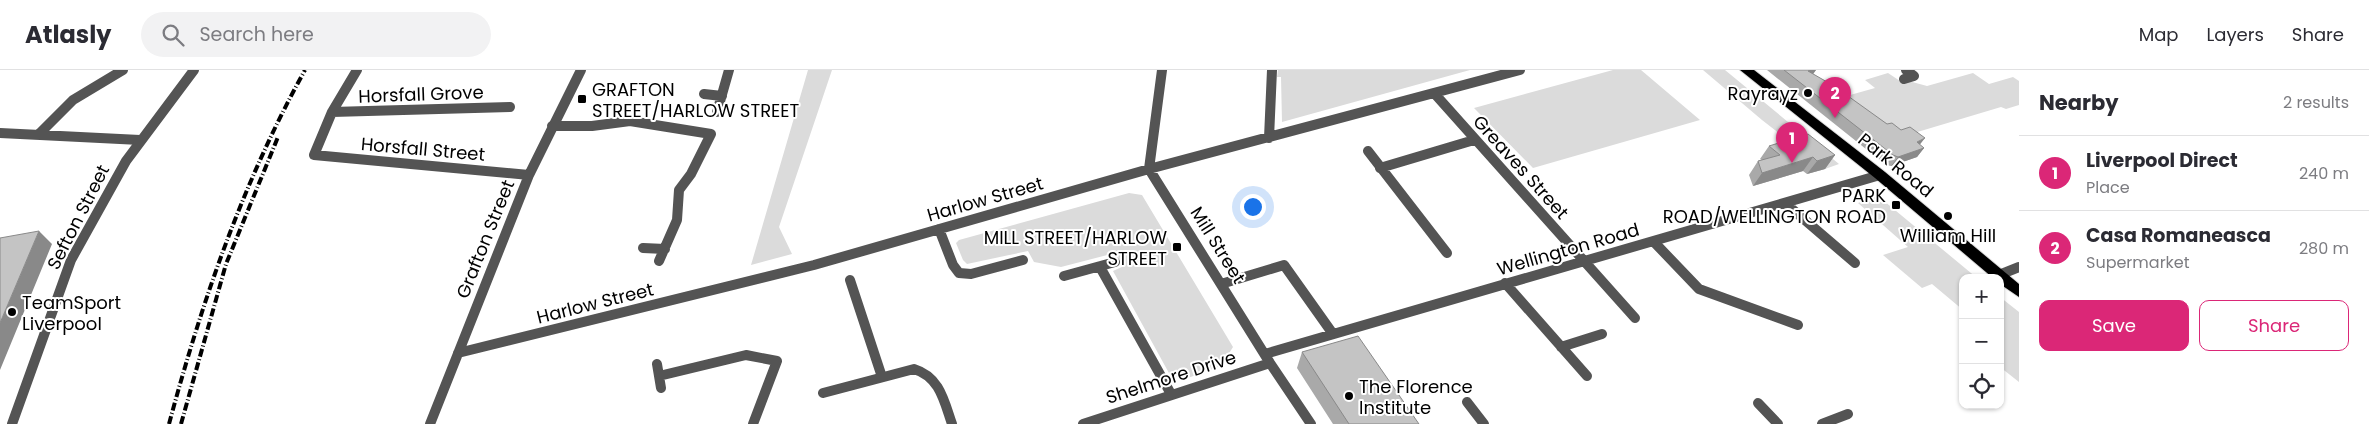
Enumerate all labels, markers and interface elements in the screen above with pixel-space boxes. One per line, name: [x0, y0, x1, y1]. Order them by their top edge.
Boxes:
search box: [141, 12, 491, 57]
text: Atlasly: [25, 18, 111, 51]
icon: search: [159, 21, 187, 49]
text: Search here: [199, 21, 314, 48]
text: Map: [2139, 22, 2179, 47]
text: Layers: [2207, 22, 2264, 47]
text: Share: [2292, 22, 2344, 47]
place label: GRAFTON STREET/HARLOW STREET: [592, 77, 800, 123]
pin: 2: [1819, 77, 1851, 118]
street label: Horsfall Grove: [358, 79, 484, 109]
place label: Rayrayz: [1728, 81, 1798, 106]
marker: Rayrayz: [1802, 87, 1814, 99]
text: Nearby: [2039, 88, 2119, 117]
text: 2 results: [2283, 91, 2349, 114]
marker: GRAFTON STREET/HARLOW STREET: [576, 93, 588, 105]
street label: Greaves Street: [1467, 110, 1575, 224]
pin: 1: [1776, 122, 1808, 163]
street label: Park Road: [1853, 127, 1939, 203]
street label: Horsfall Street: [360, 131, 486, 167]
text: Liverpool Direct: [2086, 147, 2238, 174]
street label: Sefton Street: [41, 160, 115, 274]
text: 1: [2052, 162, 2058, 185]
text: 240 m: [2299, 162, 2349, 185]
street label: Harlow Street: [924, 171, 1046, 227]
street label: Grafton Street: [450, 176, 520, 302]
text: Place: [2086, 176, 2130, 199]
place label: PARK ROAD/WELLINGTON ROAD: [1663, 183, 1886, 229]
your location: [1240, 194, 1266, 220]
marker: PARK ROAD/WELLINGTON ROAD: [1890, 199, 1902, 211]
street label: Mill Street: [1185, 202, 1251, 288]
marker: William Hill: [1942, 210, 1954, 222]
street label: Wellington Road: [1494, 217, 1642, 281]
text: Casa Romaneasca: [2086, 222, 2271, 249]
place label: William Hill: [1900, 223, 1996, 248]
place label: MILL STREET/HARLOW STREET: [984, 225, 1167, 271]
text: 2: [2050, 237, 2060, 260]
text: 280 m: [2299, 237, 2349, 260]
marker: MILL STREET/HARLOW STREET: [1171, 241, 1183, 253]
text: Supermarket: [2086, 251, 2190, 274]
map controls: [1959, 274, 2004, 409]
button: +: [1959, 274, 2004, 319]
street label: Harlow Street: [534, 276, 656, 330]
place label: TeamSport Liverpool: [22, 290, 121, 336]
button: Save: [2039, 300, 2189, 351]
button: Share: [2199, 300, 2349, 351]
marker: TeamSport Liverpool: [6, 306, 18, 318]
button: −: [1959, 319, 2004, 364]
street label: Shelmore Drive: [1103, 344, 1239, 410]
button: locate: [1959, 364, 2004, 409]
place label: The Florence Institute: [1359, 374, 1473, 420]
marker: The Florence Institute: [1343, 390, 1355, 402]

